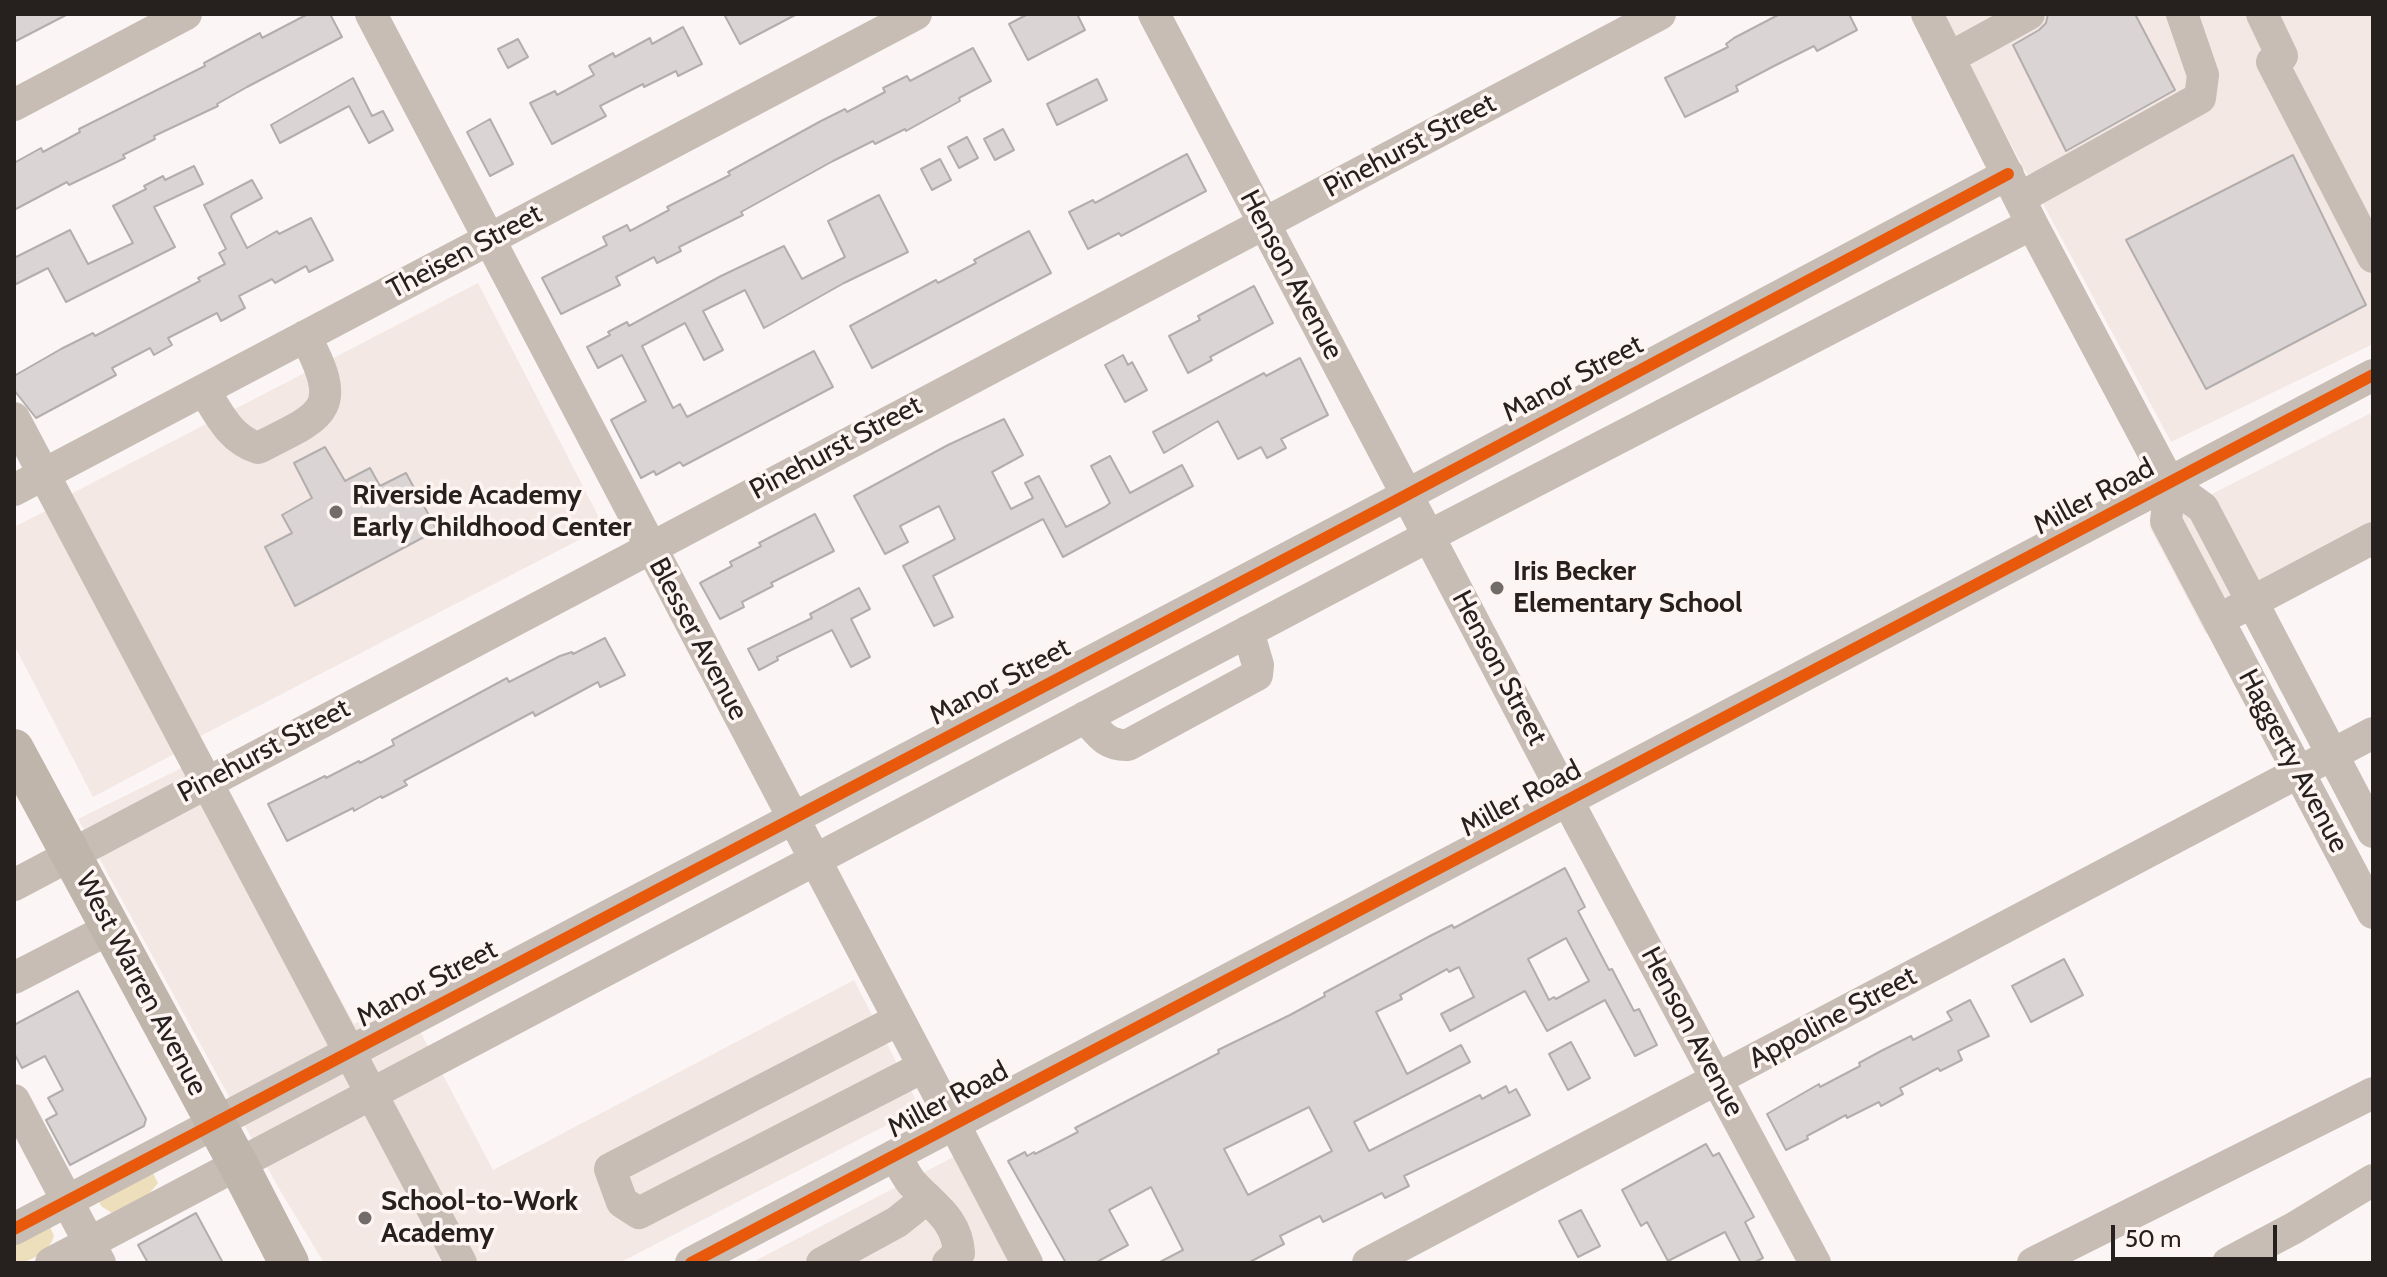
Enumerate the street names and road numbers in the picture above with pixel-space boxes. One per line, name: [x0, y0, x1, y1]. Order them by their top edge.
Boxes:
street label: Pinehurst Street: [1318, 87, 1502, 205]
street label: Henson Avenue: [1232, 185, 1350, 365]
street label: Theisen Street: [382, 197, 548, 307]
street label: Manor Street: [1497, 328, 1649, 430]
street label: Pinehurst Street: [744, 389, 928, 507]
street label: Miller Road: [2028, 451, 2160, 543]
street label: Blesser Avenue: [641, 552, 755, 726]
street label: Henson Street: [1444, 585, 1554, 751]
street label: Manor Street: [924, 631, 1076, 733]
street label: Haggerty Avenue: [2231, 664, 2355, 858]
street label: Pinehurst Street: [172, 692, 356, 810]
street label: Miller Road: [1455, 753, 1587, 845]
street label: West Warren Avenue: [68, 867, 214, 1101]
street label: Manor Street: [351, 933, 503, 1035]
street label: Henson Avenue: [1633, 942, 1751, 1122]
street label: Appoline Street: [1744, 960, 1922, 1076]
street label: Miller Road: [882, 1054, 1014, 1146]

